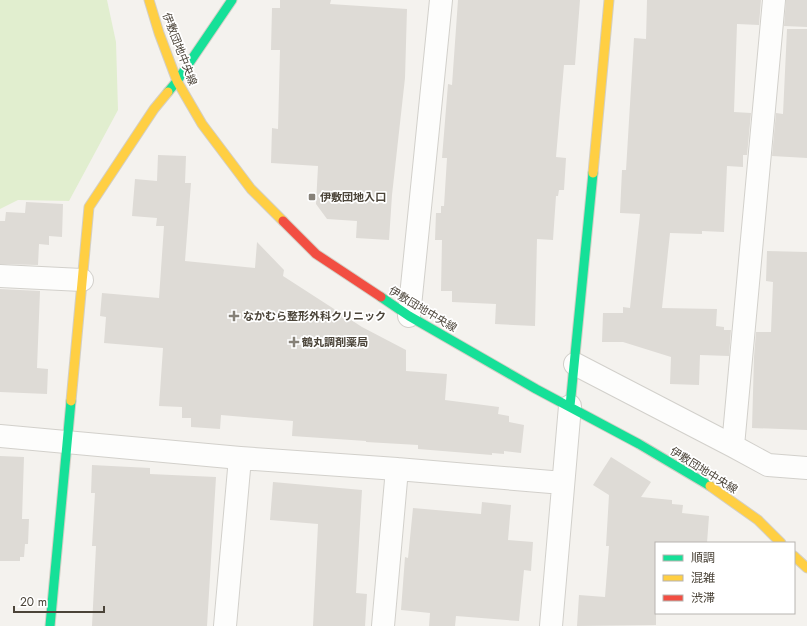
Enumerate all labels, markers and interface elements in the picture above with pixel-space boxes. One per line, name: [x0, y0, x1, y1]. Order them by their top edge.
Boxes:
street label: 伊敷団地中央線: [159, 10, 201, 88]
place label: 伊敷団地入口: [320, 189, 386, 205]
marker: 伊敷団地入口: [307, 192, 317, 202]
street label: 伊敷団地中央線: [386, 282, 460, 336]
place label: なかむら整形外科クリニック: [243, 308, 386, 324]
marker: なかむら整形外科クリニック: [228, 310, 240, 322]
place label: 鶴丸調剤薬局: [301, 334, 368, 350]
marker: 鶴丸調剤薬局: [289, 337, 299, 347]
street label: 伊敷団地中央線: [667, 443, 741, 497]
legend: [655, 542, 795, 614]
text: 順調: [691, 549, 715, 567]
text: 混雑: [691, 569, 715, 587]
scale bar: [14, 588, 104, 614]
text: 渋滞: [691, 589, 715, 607]
text: 20 m: [20, 593, 47, 611]

